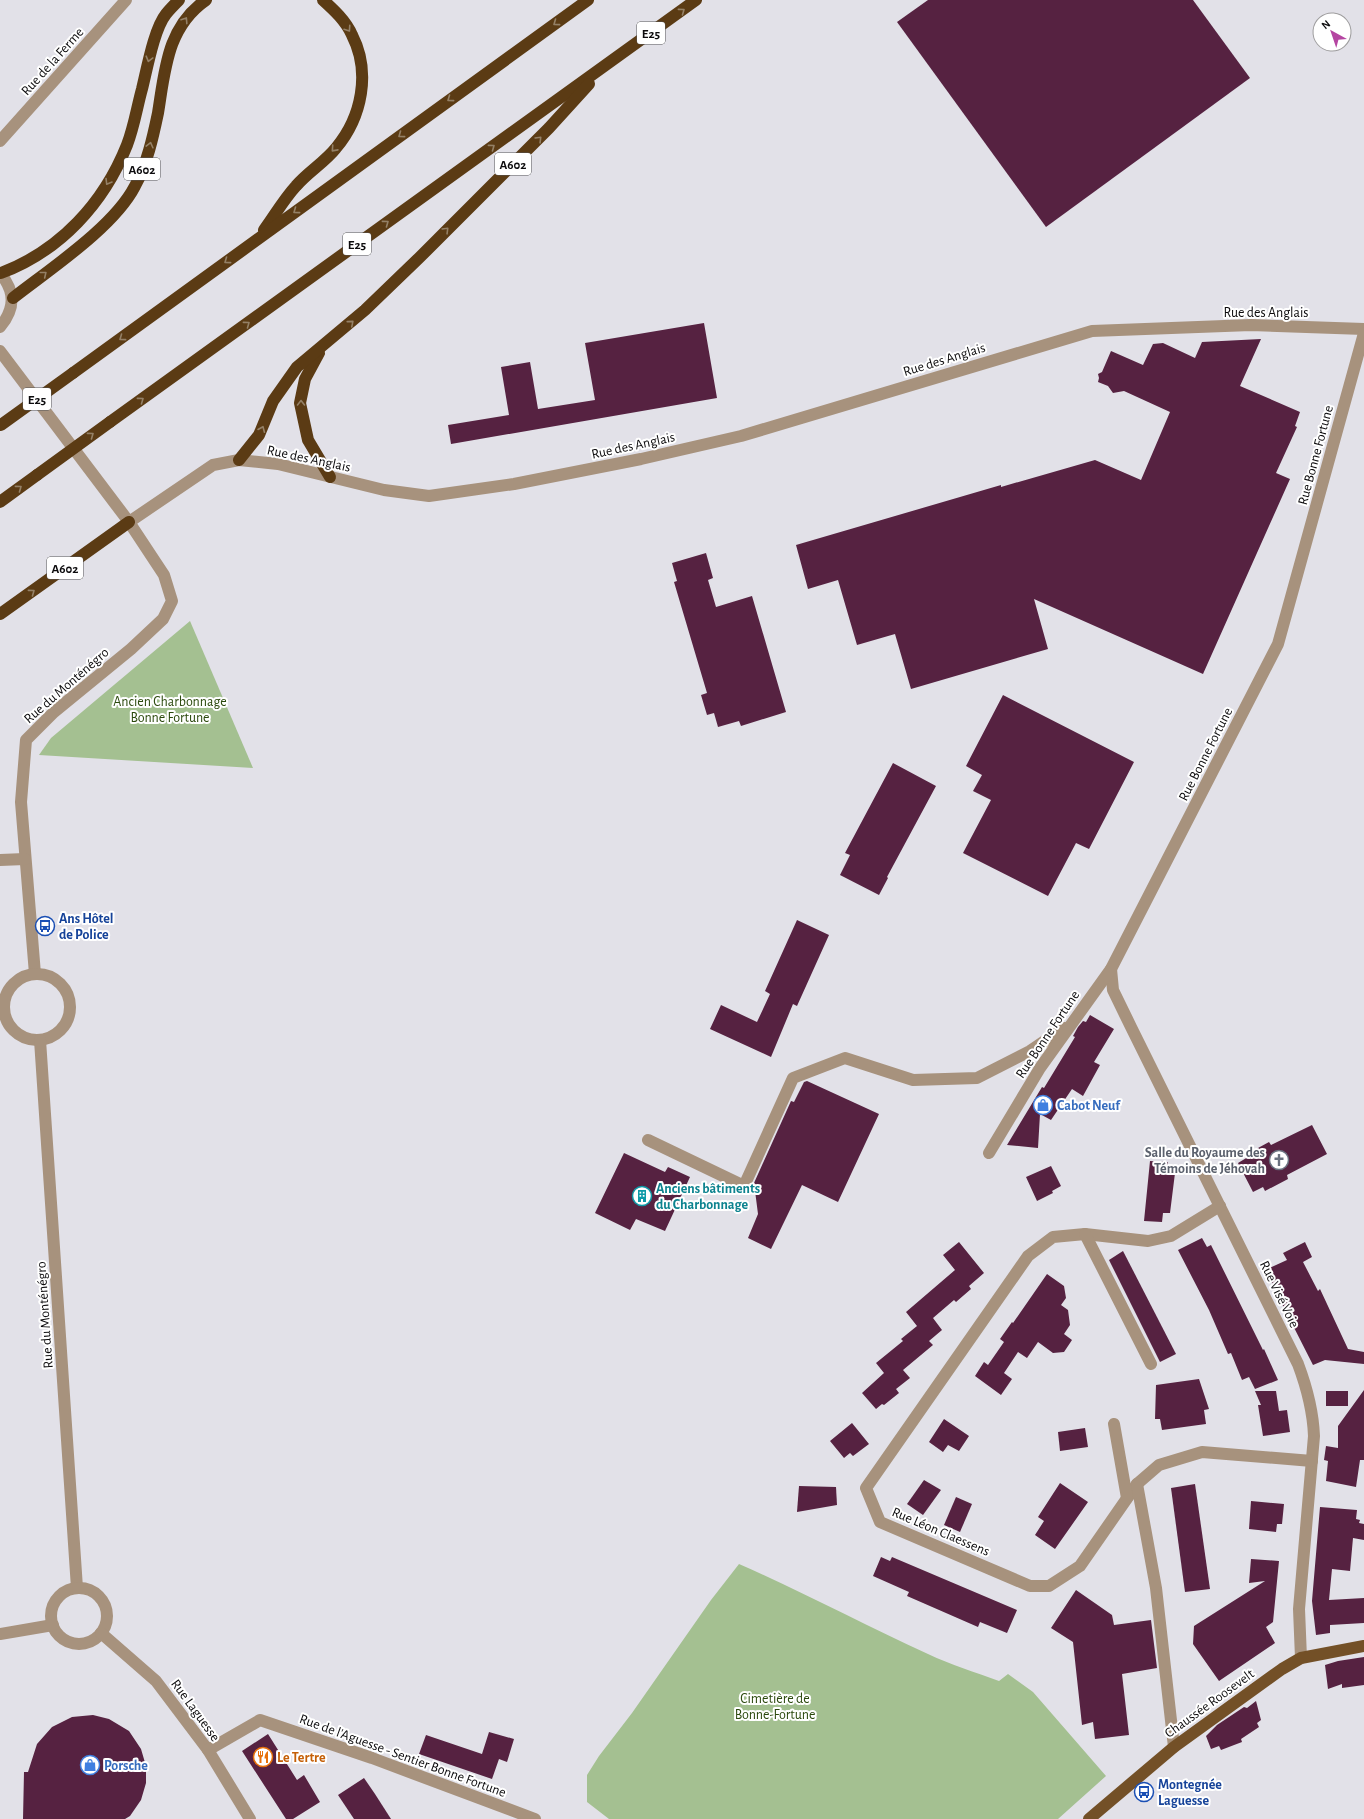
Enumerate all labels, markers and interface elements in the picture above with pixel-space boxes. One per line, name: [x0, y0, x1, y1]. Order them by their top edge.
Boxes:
one-way arrow: [677, 8, 684, 15]
north arrow: [1312, 12, 1352, 52]
one-way arrow: [180, 18, 187, 25]
one-way arrow: [553, 18, 560, 26]
text: N: [1319, 18, 1332, 31]
road number: E25: [637, 22, 665, 44]
street label: Rue de la Ferme: [19, 25, 87, 98]
one-way arrow: [344, 25, 351, 32]
one-way arrow: [146, 56, 154, 62]
one-way arrow: [448, 94, 455, 101]
one-way arrow: [399, 130, 406, 137]
one-way arrow: [534, 136, 542, 144]
one-way arrow: [145, 142, 154, 149]
one-way arrow: [332, 144, 339, 152]
one-way arrow: [488, 144, 495, 152]
road number: A602: [495, 153, 531, 175]
road number: A602: [124, 158, 160, 180]
one-way arrow: [106, 178, 113, 185]
one-way arrow: [293, 206, 300, 214]
one-way arrow: [382, 221, 389, 228]
one-way arrow: [441, 227, 449, 235]
road number: E25: [343, 233, 371, 255]
one-way arrow: [224, 256, 231, 263]
one-way arrow: [39, 272, 46, 279]
street label: Rue des Anglais: [1223, 306, 1309, 320]
one-way arrow: [346, 320, 353, 327]
one-way arrow: [242, 322, 249, 329]
one-way arrow: [119, 333, 126, 340]
street label: Rue des Anglais: [902, 341, 987, 379]
road number: E25: [23, 388, 51, 410]
one-way arrow: [137, 397, 144, 404]
one-way arrow: [297, 400, 305, 406]
street label: Rue Bonne Fortune: [1296, 404, 1336, 507]
one-way arrow: [257, 426, 265, 433]
street label: Rue des Anglais: [590, 430, 676, 462]
one-way arrow: [87, 433, 94, 440]
street label: Rue des Anglais: [266, 443, 352, 475]
one-way arrow: [14, 486, 21, 493]
road number: A602: [47, 557, 83, 579]
one-way arrow: [27, 590, 34, 597]
street label: Rue du Monténégro: [22, 645, 112, 726]
park label: Ancien Charbonnage Bonne Fortune: [113, 695, 227, 725]
street label: Rue Bonne Fortune: [1176, 706, 1235, 803]
place label: Ans Hôtel de Police: [59, 912, 113, 942]
bus stop icon: Ans Hôtel de Police: [34, 915, 56, 937]
street label: Rue Bonne Fortune: [1013, 988, 1082, 1081]
shop icon: Cabot Neuf: [1032, 1094, 1054, 1116]
place label: Cabot Neuf: [1057, 1099, 1121, 1113]
place label: Salle du Royaume des Témoins de Jéhovah: [1145, 1146, 1265, 1176]
church icon: Salle du Royaume des Témoins de Jéhovah: [1268, 1149, 1290, 1171]
place label: Anciens bâtiments du Charbonnage: [656, 1182, 760, 1212]
building icon: Anciens bâtiments du Charbonnage: [631, 1185, 653, 1207]
street label: Rue Visé Voie: [1257, 1259, 1301, 1330]
street label: Rue du Monténégro: [34, 1261, 56, 1369]
street label: Rue Léon Claessens: [890, 1505, 991, 1559]
street label: Chaussée Roosevelt: [1162, 1667, 1257, 1741]
street label: Rue Laguesse: [168, 1677, 222, 1744]
park label: Cimetière de Bonne-Fortune: [735, 1692, 815, 1722]
street label: Rue de l'Aguesse - Sentier Bonne Fortune: [297, 1712, 508, 1800]
restaurant icon: Le Tertre: [252, 1746, 274, 1768]
place label: Le Tertre: [277, 1751, 326, 1765]
shop icon: Porsche: [79, 1754, 101, 1776]
place label: Porsche: [104, 1759, 148, 1773]
place label: Montegnée Laguesse: [1158, 1778, 1222, 1808]
bus stop icon: Montegnée Laguesse: [1133, 1781, 1155, 1803]

